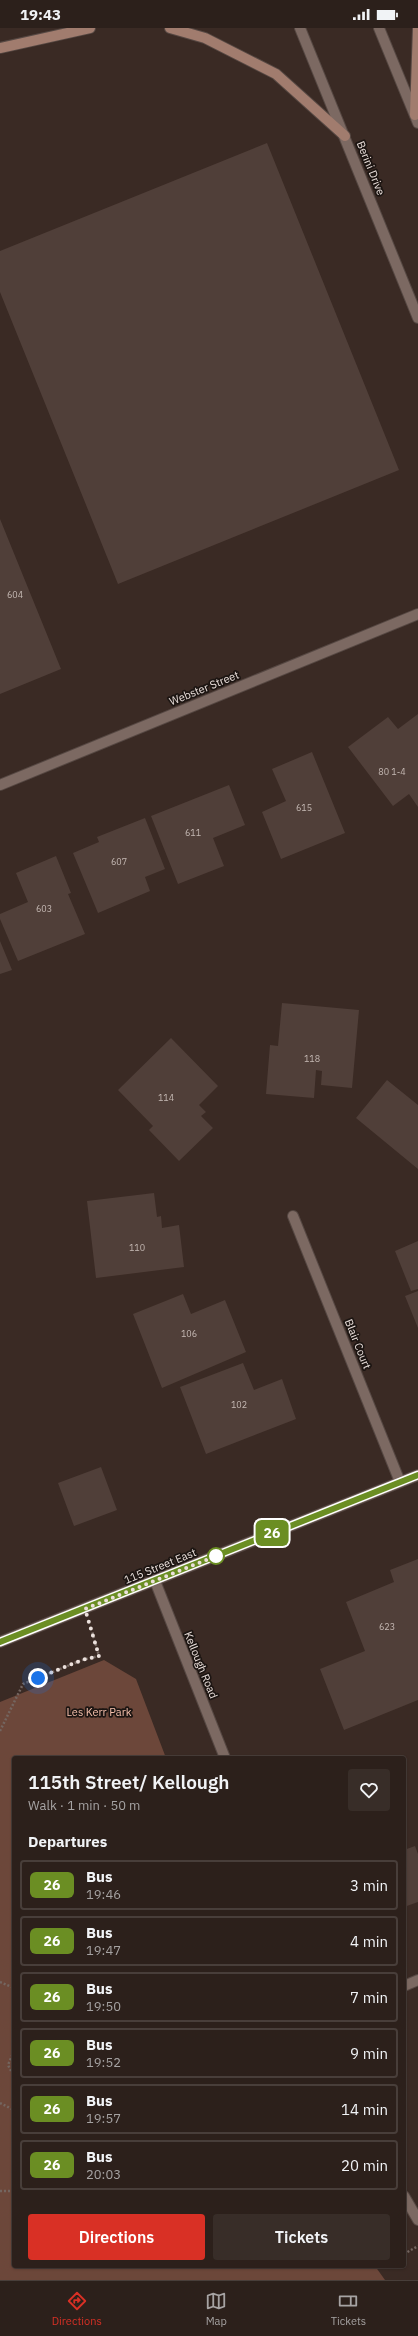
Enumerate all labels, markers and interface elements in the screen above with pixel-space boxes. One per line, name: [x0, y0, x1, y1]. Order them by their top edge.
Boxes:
text: 19:43: [20, 5, 61, 24]
street label: Berini Drive: [354, 139, 388, 197]
house number: 604: [7, 589, 23, 600]
street label: Webster Street: [167, 668, 241, 708]
house number: 80 1-4: [378, 766, 406, 777]
house number: 615: [296, 802, 312, 813]
house number: 611: [185, 827, 201, 838]
house number: 607: [111, 856, 127, 867]
house number: 603: [36, 903, 52, 914]
house number: 118: [304, 1053, 320, 1064]
house number: 114: [158, 1092, 174, 1103]
house number: 110: [129, 1242, 145, 1253]
street label: Blair Court: [342, 1317, 374, 1371]
house number: 106: [181, 1328, 197, 1339]
house number: 102: [231, 1399, 247, 1410]
line badge: 26: [254, 1520, 290, 1546]
text: 26: [264, 1524, 280, 1542]
street label: 115 Street East: [122, 1545, 198, 1587]
unlabelled marker: [207, 1547, 225, 1565]
house number: 623: [379, 1621, 395, 1632]
street label: Kellough Road: [181, 1629, 221, 1701]
your location: [28, 1668, 48, 1688]
park label: Les Kerr Park: [66, 1705, 132, 1719]
button: heart: [348, 1769, 390, 1811]
text: 115th Street/ Kellough: [28, 1770, 230, 1794]
text: Walk · 1 min · 50 m: [28, 1797, 140, 1814]
text: Departures: [28, 1832, 107, 1851]
text: Bus: [86, 1867, 113, 1886]
text: 26: [44, 1876, 60, 1894]
text: 3 min: [350, 1876, 388, 1895]
text: 19:46: [86, 1886, 121, 1903]
text: Bus: [86, 1923, 113, 1942]
text: 26: [44, 1932, 60, 1950]
text: 4 min: [350, 1932, 388, 1951]
text: 19:47: [86, 1942, 121, 1959]
text: Bus: [86, 1979, 113, 1998]
text: 26: [44, 1988, 60, 2006]
text: 7 min: [350, 1988, 388, 2007]
text: 19:50: [86, 1998, 121, 2015]
text: Bus: [86, 2035, 113, 2054]
text: 26: [44, 2044, 60, 2062]
text: 9 min: [350, 2044, 388, 2063]
text: 19:52: [86, 2054, 121, 2071]
text: Bus: [86, 2091, 113, 2110]
text: 26: [44, 2100, 60, 2118]
text: 14 min: [341, 2100, 388, 2119]
text: 19:57: [86, 2110, 121, 2127]
text: Bus: [86, 2147, 113, 2166]
text: 26: [44, 2156, 60, 2174]
text: 20 min: [341, 2156, 388, 2175]
text: 20:03: [86, 2166, 121, 2183]
button: Directions: [28, 2214, 205, 2260]
button: Tickets: [213, 2214, 390, 2260]
tab: Directions: [52, 2290, 102, 2328]
tab: Map: [205, 2290, 227, 2328]
tab: Tickets: [331, 2290, 366, 2328]

